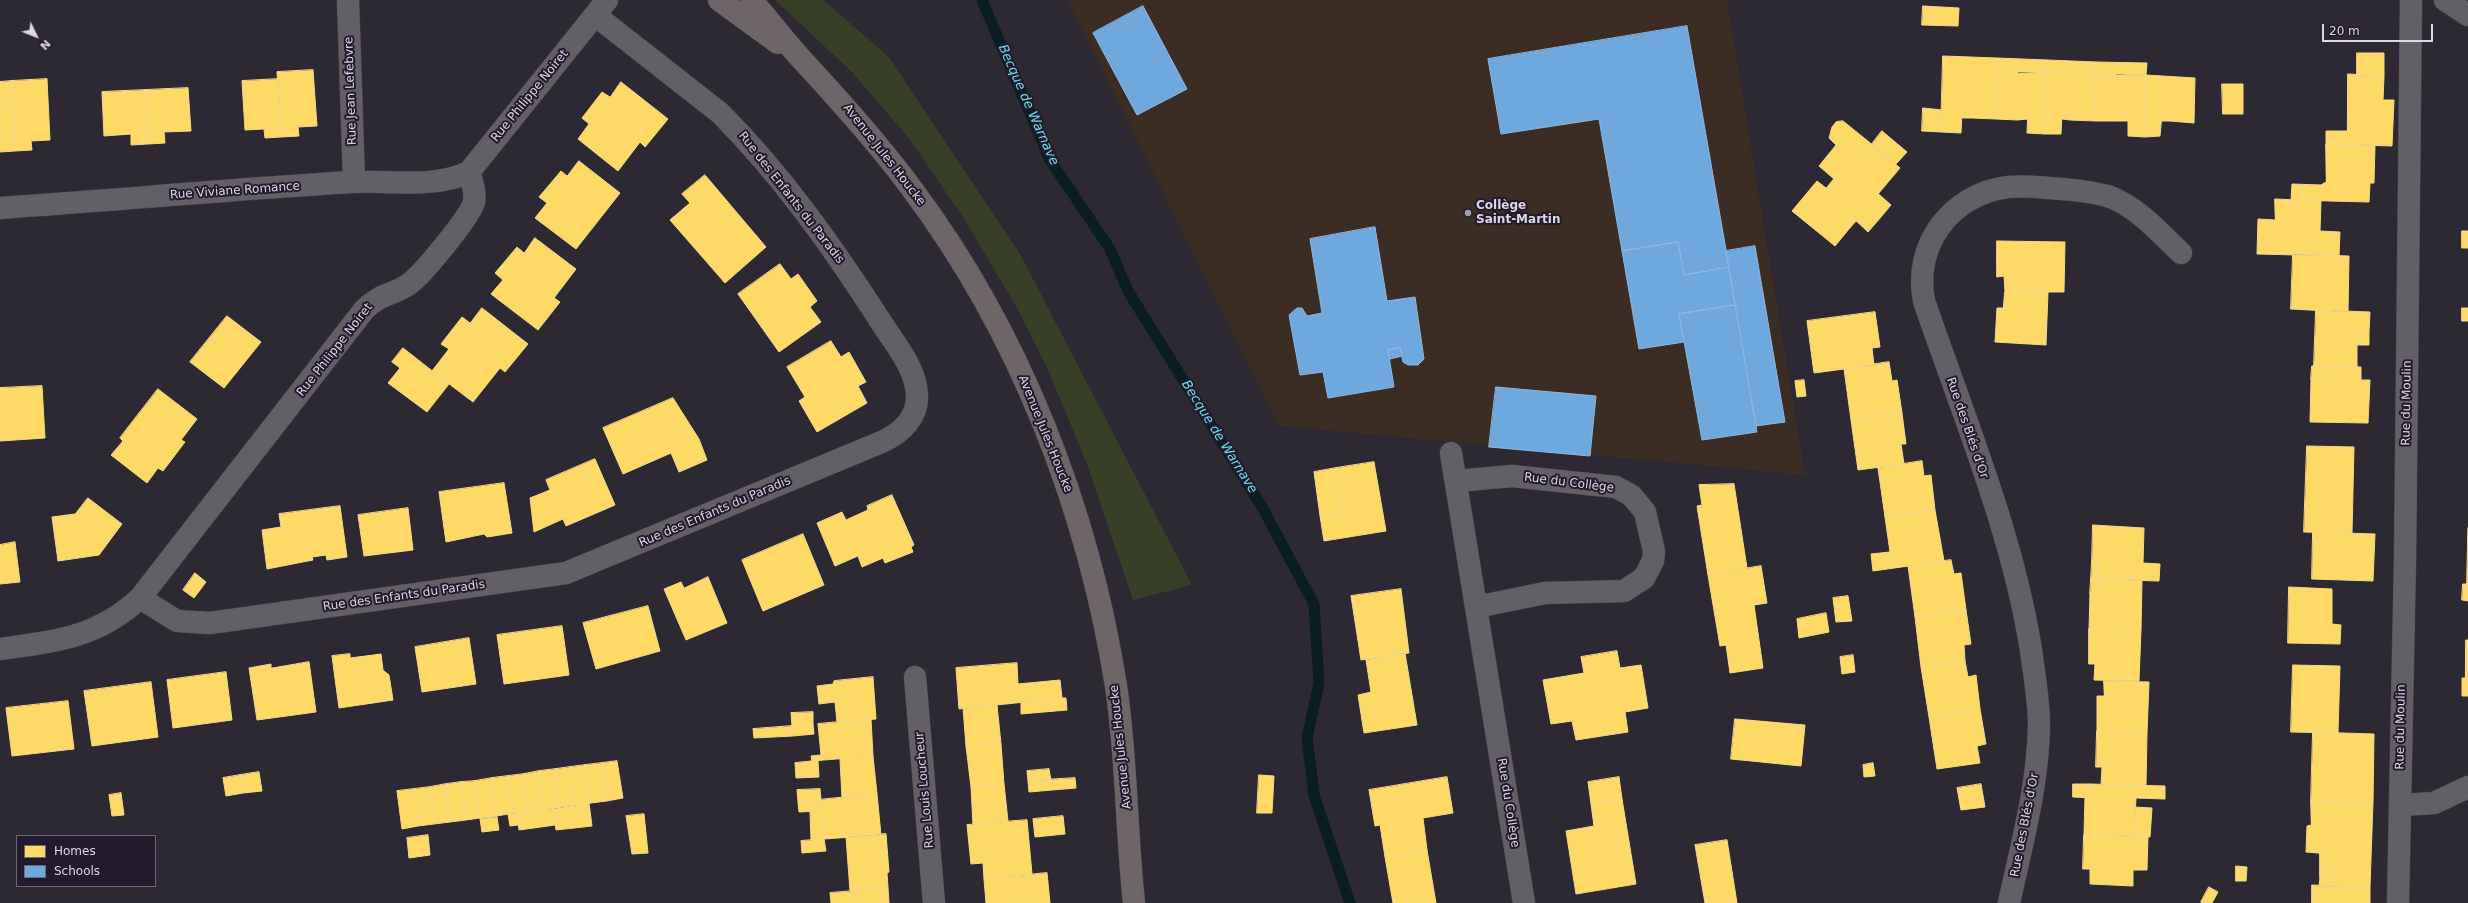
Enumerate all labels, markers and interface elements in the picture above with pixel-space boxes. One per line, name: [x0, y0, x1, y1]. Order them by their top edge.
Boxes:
north arrow: [16, 16, 56, 56]
scale bar: [2324, 16, 2435, 42]
text: 20 m: [2329, 24, 2360, 38]
text: N: [37, 37, 53, 52]
street label: Rue Jean Lefebvre: [342, 37, 360, 145]
water label: Becque de Warnave: [994, 42, 1062, 168]
street label: Rue Philippe Noiret: [488, 47, 572, 145]
street label: Avenue Jules Houcke: [840, 101, 928, 209]
street label: Rue des Enfants du Paradis: [735, 129, 847, 267]
street label: Rue Viviane Romance: [170, 179, 300, 203]
place label: Collège Saint-Martin: [1476, 199, 1560, 227]
marker: Collège Saint-Martin: [1463, 208, 1473, 218]
street label: Rue Philippe Noiret: [294, 301, 376, 399]
street label: Rue du Moulin: [2399, 360, 2415, 446]
street label: Avenue Jules Houcke: [1015, 373, 1075, 495]
street label: Rue des Blés d'Or: [1943, 376, 1991, 480]
water label: Becque de Warnave: [1178, 378, 1260, 496]
street label: Rue du Collège: [1523, 470, 1615, 496]
street label: Rue des Enfants du Paradis: [637, 473, 793, 551]
street label: Rue des Enfants du Paradis: [322, 578, 486, 614]
street label: Avenue Jules Houcke: [1107, 684, 1135, 810]
street label: Rue du Moulin: [2393, 684, 2409, 770]
street label: Rue Louis Loucheur: [913, 731, 937, 849]
street label: Rue du Collège: [1494, 757, 1522, 849]
street label: Rue des Blés d'Or: [2008, 772, 2042, 878]
legend: [16, 835, 156, 887]
text: Homes: [54, 844, 96, 858]
text: Schools: [54, 864, 100, 878]

